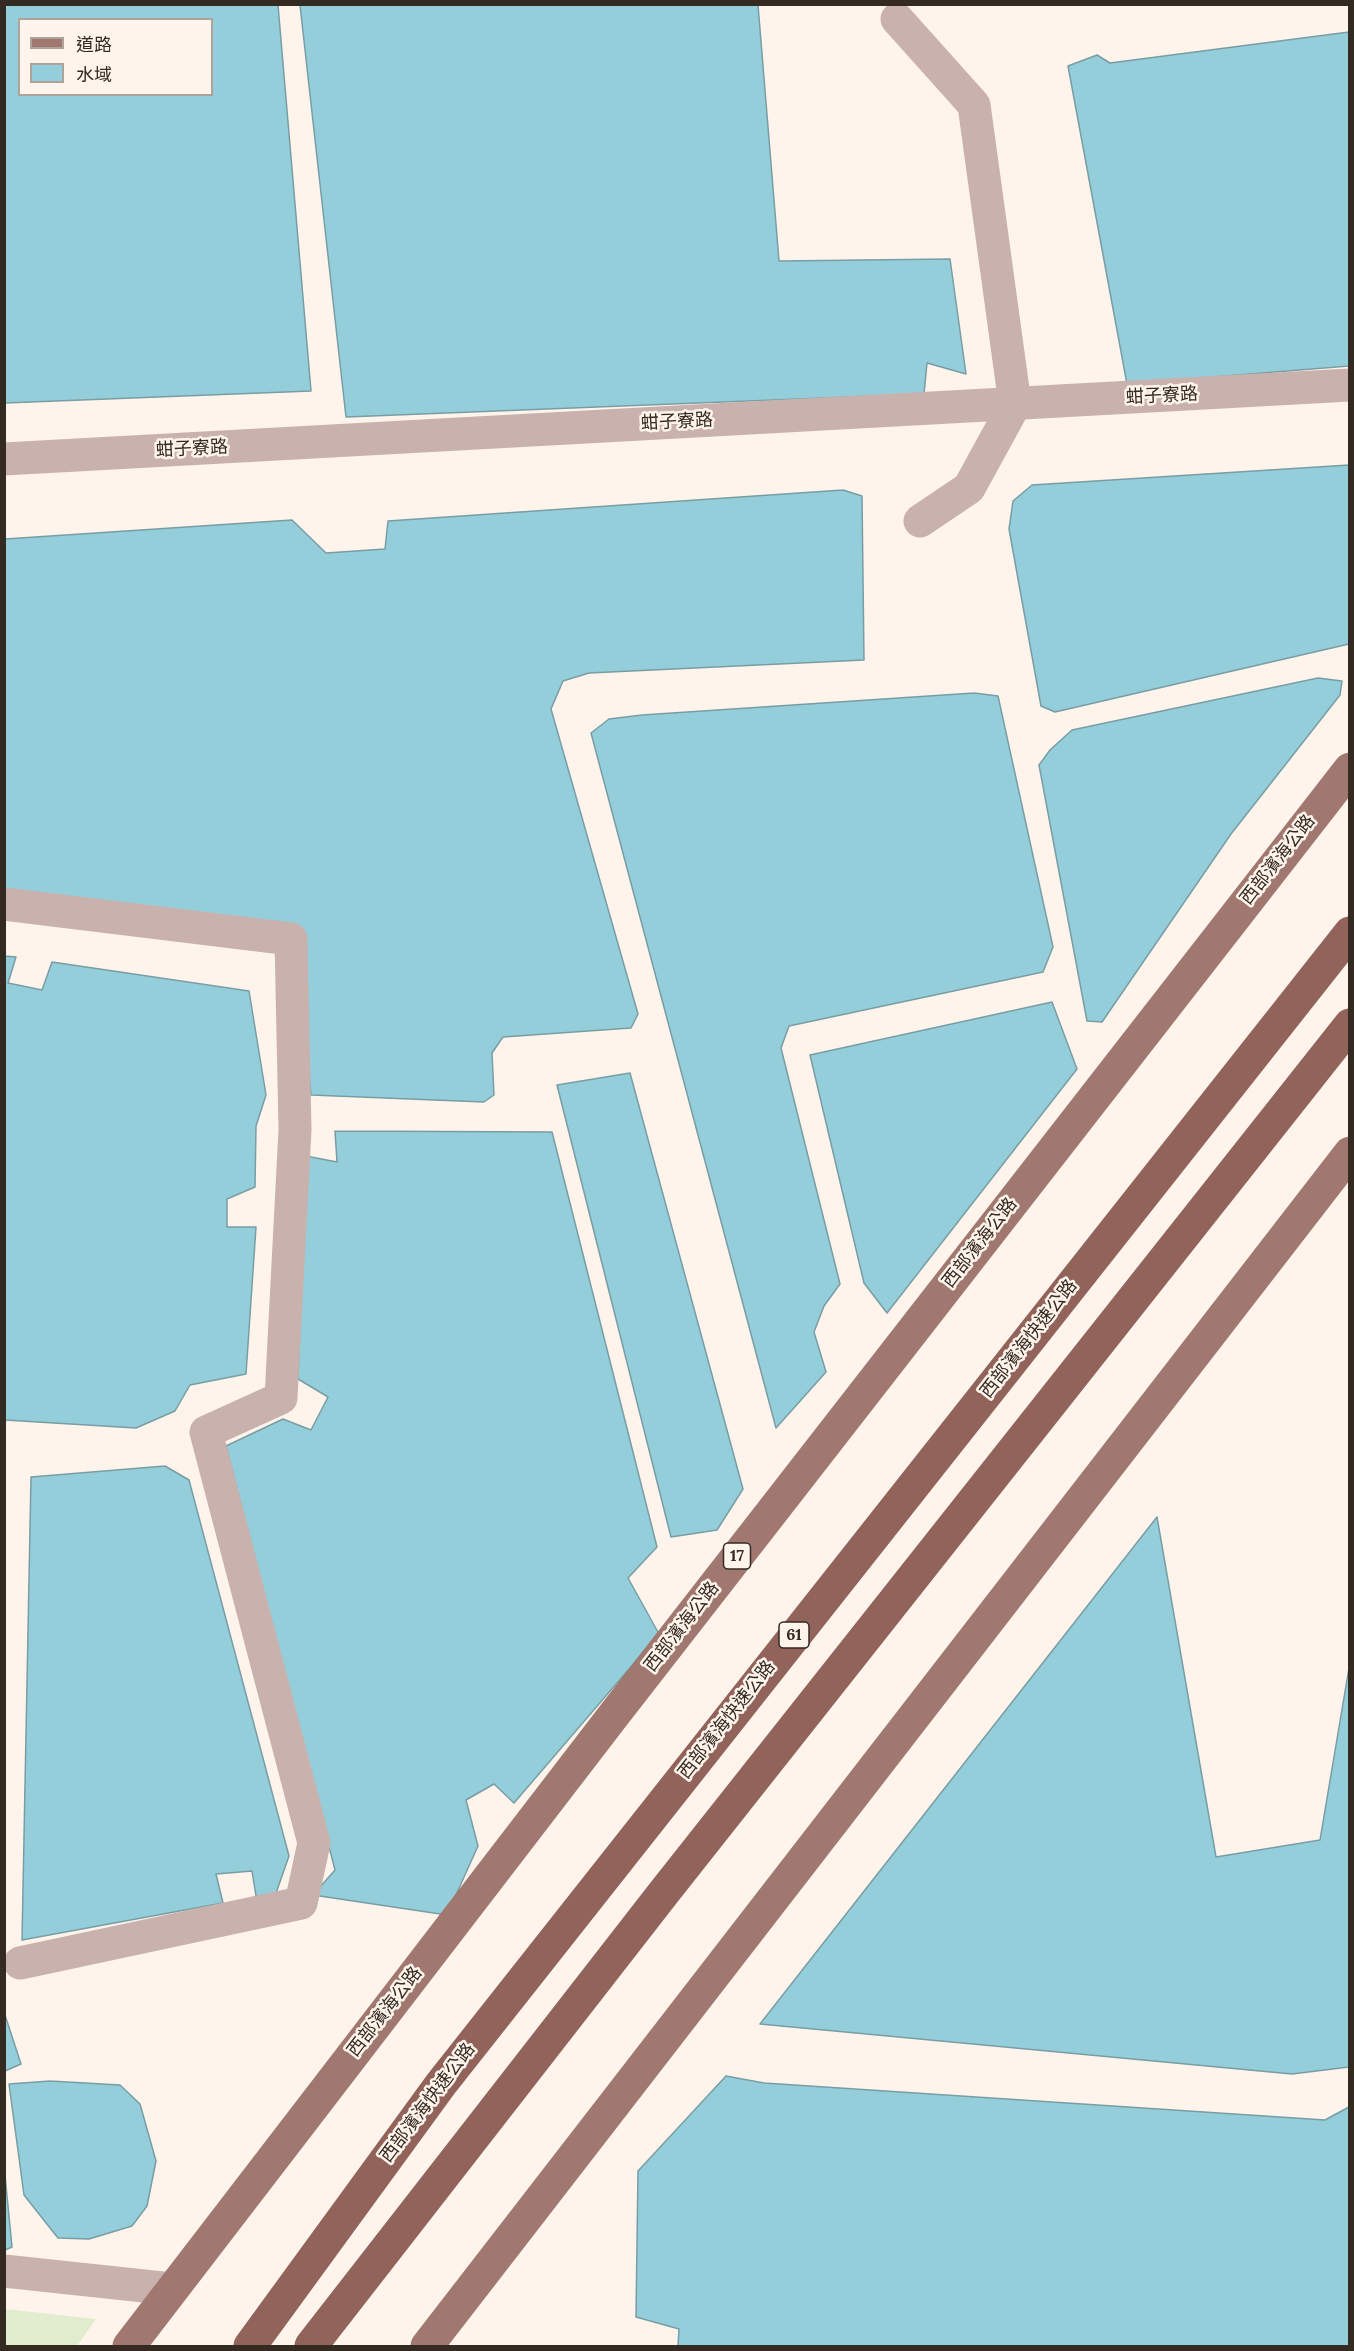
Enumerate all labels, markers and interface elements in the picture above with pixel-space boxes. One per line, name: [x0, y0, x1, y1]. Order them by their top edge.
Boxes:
legend: [18, 18, 213, 96]
text: 道路: [76, 33, 112, 56]
text: 水域: [76, 63, 112, 86]
street label: 蚶子寮路: [1125, 383, 1199, 409]
street label: 蚶子寮路: [640, 409, 714, 435]
street label: 蚶子寮路: [155, 436, 229, 462]
street label: 西部濱海公路: [1236, 811, 1320, 909]
street label: 西部濱海公路: [938, 1194, 1022, 1292]
street label: 西部濱海快速公路: [976, 1276, 1082, 1402]
road number: 17: [724, 1543, 750, 1569]
street label: 西部濱海公路: [640, 1578, 724, 1676]
road number: 61: [779, 1622, 809, 1648]
street label: 西部濱海快速公路: [674, 1657, 780, 1783]
street label: 西部濱海公路: [343, 1963, 427, 2061]
street label: 西部濱海快速公路: [376, 2039, 480, 2167]

